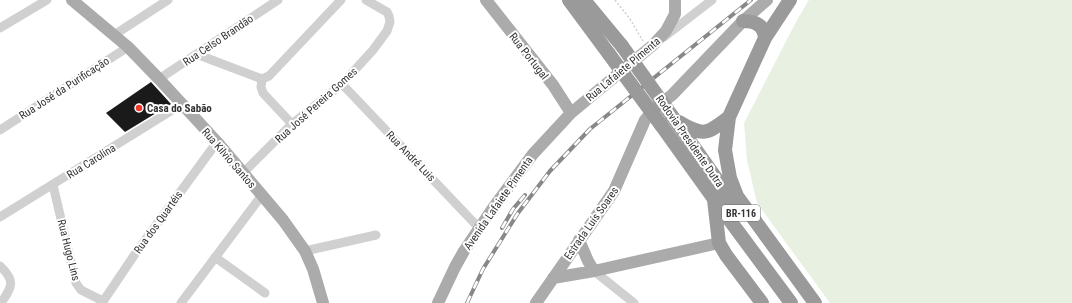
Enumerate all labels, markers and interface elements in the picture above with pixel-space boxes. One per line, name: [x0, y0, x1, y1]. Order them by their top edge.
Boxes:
street label: Rua Celso Brandão: [181, 12, 256, 69]
street label: Rua Portugal: [506, 30, 551, 82]
street label: Rua Lafaiete Pimenta: [584, 35, 663, 104]
street label: Rua José da Purificação: [17, 54, 112, 122]
street label: Rua José Pereira Gomes: [273, 65, 360, 146]
street label: Rodovia Presidente Dutra: [653, 93, 726, 190]
place label: Casa do Sabão: [147, 102, 212, 115]
marker: Casa do Sabão: [134, 103, 144, 113]
street label: Rua Kilvio Santos: [199, 126, 258, 191]
street label: Rua André Luis: [383, 128, 438, 184]
street label: Rua Carolina: [65, 141, 118, 181]
street label: Avenida Lafaiete Pimenta: [461, 154, 535, 252]
street label: Estrada Luís Soares: [561, 184, 621, 262]
street label: Rua dos Quartéis: [131, 188, 185, 256]
road number: BR-116: [722, 205, 760, 221]
street label: Rua Hugo Lins: [55, 218, 82, 282]

